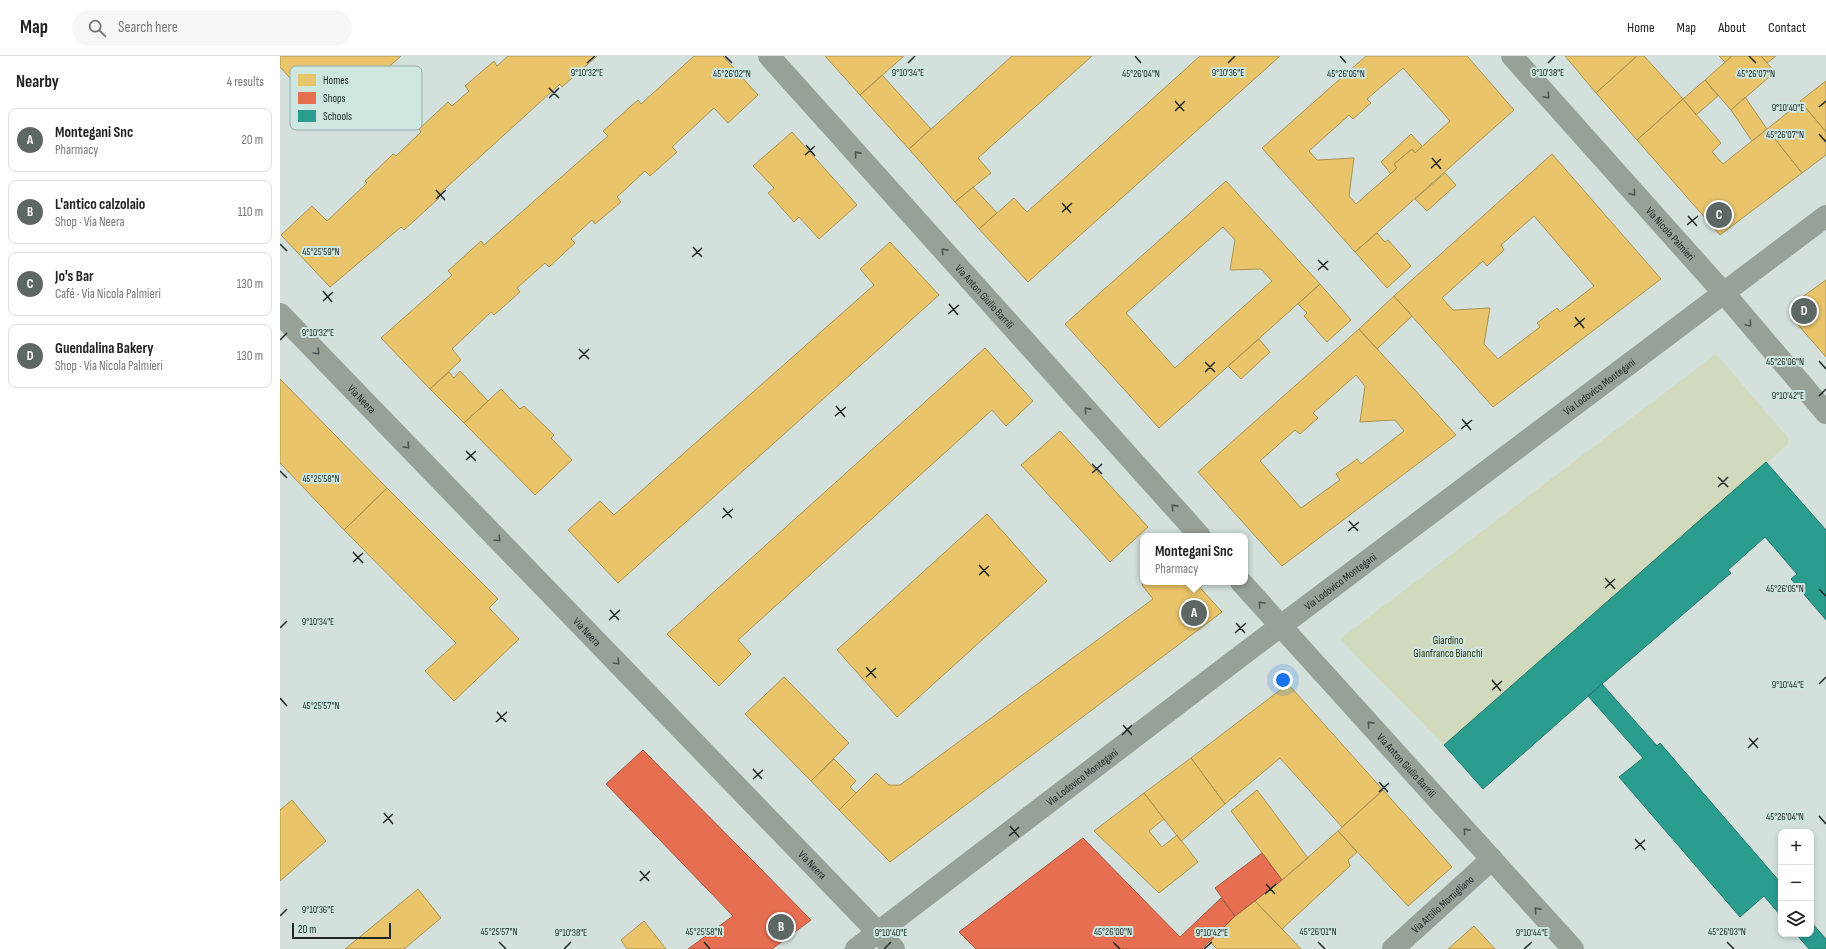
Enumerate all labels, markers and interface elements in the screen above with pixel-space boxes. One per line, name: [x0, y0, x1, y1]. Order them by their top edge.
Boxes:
search box: [72, 10, 352, 46]
text: Map: [20, 16, 48, 39]
icon: search: [86, 17, 108, 39]
text: Search here: [118, 18, 178, 37]
text: Home: [1627, 19, 1655, 36]
text: Map: [1677, 19, 1696, 36]
text: About: [1718, 19, 1746, 36]
text: Contact: [1768, 19, 1806, 36]
legend: [290, 66, 422, 130]
text: 9°10'32"E: [571, 67, 603, 79]
text: 9°10'34"E: [892, 67, 924, 79]
text: 9°10'36"E: [1212, 67, 1244, 79]
text: 9°10'38"E: [1532, 67, 1564, 79]
text: 45°26'02"N: [713, 68, 751, 80]
text: 45°26'04"N: [1122, 68, 1160, 80]
text: 45°26'05"N: [1327, 68, 1365, 80]
text: 45°26'07"N: [1737, 68, 1775, 80]
text: Nearby: [16, 72, 59, 92]
text: 4 results: [227, 74, 264, 90]
text: Homes: [323, 74, 349, 87]
one-way arrow: [1543, 91, 1550, 98]
text: Shops: [323, 92, 346, 105]
text: 9°10'40"E: [1772, 102, 1804, 114]
text: Schools: [323, 110, 352, 123]
text: Montegani Snc: [55, 123, 133, 142]
text: 45°26'07"N: [1766, 129, 1804, 141]
text: A: [27, 132, 33, 148]
text: 20 m: [241, 132, 263, 148]
text: Pharmacy: [55, 142, 98, 158]
one-way arrow: [855, 151, 862, 159]
one-way arrow: [1629, 188, 1636, 196]
text: L'antico calzolaio: [55, 195, 145, 214]
pin: C: [1706, 200, 1732, 230]
text: B: [27, 204, 33, 220]
text: 110 m: [238, 204, 263, 220]
street label: Via Nicola Palmieri: [1643, 204, 1698, 263]
text: Shop · Via Neera: [55, 214, 125, 230]
text: 45°25'59"N: [302, 246, 340, 258]
one-way arrow: [942, 248, 949, 256]
street label: Via Anton Giulio Barrili: [953, 262, 1017, 331]
text: Jo's Bar: [55, 267, 94, 286]
text: C: [27, 276, 33, 292]
text: 130 m: [237, 276, 263, 292]
text: Café · Via Nicola Palmieri: [55, 286, 161, 302]
pin: D: [1791, 296, 1817, 326]
one-way arrow: [1744, 319, 1751, 326]
text: 9°10'32"E: [302, 327, 334, 339]
text: Guendalina Bakery: [55, 339, 153, 358]
one-way arrow: [312, 347, 320, 355]
text: D: [27, 348, 33, 364]
text: 130 m: [237, 348, 263, 364]
street label: Via Lodovico Montegani: [1561, 355, 1638, 418]
text: 45°26'06"N: [1766, 356, 1804, 368]
text: Shop · Via Nicola Palmieri: [55, 358, 163, 374]
street label: Via Neera: [345, 382, 379, 416]
text: 9°10'42"E: [1772, 390, 1804, 402]
one-way arrow: [1084, 407, 1092, 415]
one-way arrow: [402, 441, 410, 449]
text: 45°25'58"N: [302, 473, 340, 485]
one-way arrow: [1171, 504, 1179, 512]
popup: [1140, 533, 1248, 585]
one-way arrow: [493, 534, 501, 542]
text: Montegani Snc: [1155, 542, 1233, 561]
street label: Via Lodovico Montegani: [1302, 550, 1379, 612]
text: Pharmacy: [1155, 561, 1198, 577]
text: 45°26'05"N: [1766, 583, 1804, 595]
pin: A: [1181, 598, 1207, 628]
one-way arrow: [1259, 601, 1266, 609]
street label: Via Neera: [570, 615, 604, 649]
text: 9°10'34"E: [302, 616, 334, 628]
park label: Giardino Gianfranco Bianchi: [1413, 634, 1483, 660]
one-way arrow: [613, 658, 620, 665]
your location: [1273, 670, 1293, 690]
text: 9°10'44"E: [1772, 679, 1804, 691]
text: 45°25'57"N: [302, 700, 340, 712]
one-way arrow: [1367, 721, 1374, 729]
street label: Via Anton Giulio Barrili: [1374, 730, 1439, 800]
street label: Via Lodovico Montegani: [1044, 746, 1120, 808]
text: 45°26'04"N: [1766, 811, 1804, 823]
one-way arrow: [1464, 828, 1471, 835]
map controls: [1778, 829, 1814, 937]
button: +: [1778, 829, 1814, 865]
street label: Via Neera: [796, 848, 829, 882]
button: −: [1778, 865, 1814, 901]
street label: Via Attilio Momigliano: [1409, 872, 1477, 936]
button: layers: [1778, 901, 1814, 937]
text: 9°10'36"E: [302, 904, 334, 916]
one-way arrow: [1535, 907, 1542, 914]
pin: B: [768, 912, 794, 942]
scale bar: [292, 921, 391, 940]
text: 20 m: [298, 923, 316, 936]
text: 45°25'57"N: [480, 926, 518, 938]
text: 45°25'58"N: [685, 926, 723, 938]
text: 45°26'00"N: [1094, 926, 1132, 938]
text: 45°26'01"N: [1299, 926, 1337, 938]
text: 45°26'03"N: [1708, 926, 1746, 938]
text: 9°10'38"E: [555, 927, 587, 939]
text: 9°10'40"E: [875, 927, 907, 939]
text: 9°10'42"E: [1196, 927, 1228, 939]
text: 9°10'44"E: [1516, 927, 1548, 939]

